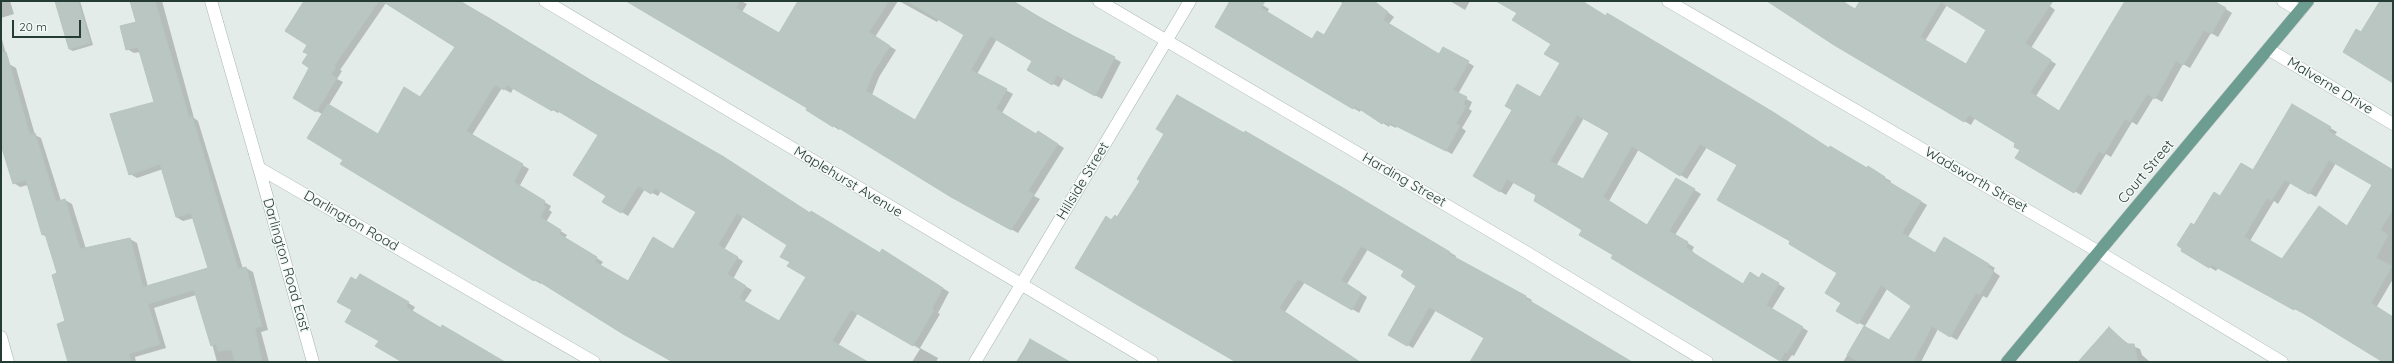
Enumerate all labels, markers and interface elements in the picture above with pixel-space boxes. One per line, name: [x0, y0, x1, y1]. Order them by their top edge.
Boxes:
scale bar: [14, 12, 83, 38]
text: 20 m: [19, 19, 47, 34]
street label: Malverne Drive: [2284, 54, 2376, 118]
street label: Court Street: [2115, 137, 2177, 207]
street label: Hillside Street: [1053, 139, 1113, 223]
street label: Maplehurst Avenue: [791, 143, 905, 221]
street label: Wadsworth Street: [1922, 144, 2030, 216]
street label: Harding Street: [1359, 149, 1449, 211]
street label: Darlington Road: [301, 187, 401, 255]
street label: Darlington Road East: [259, 196, 313, 334]

